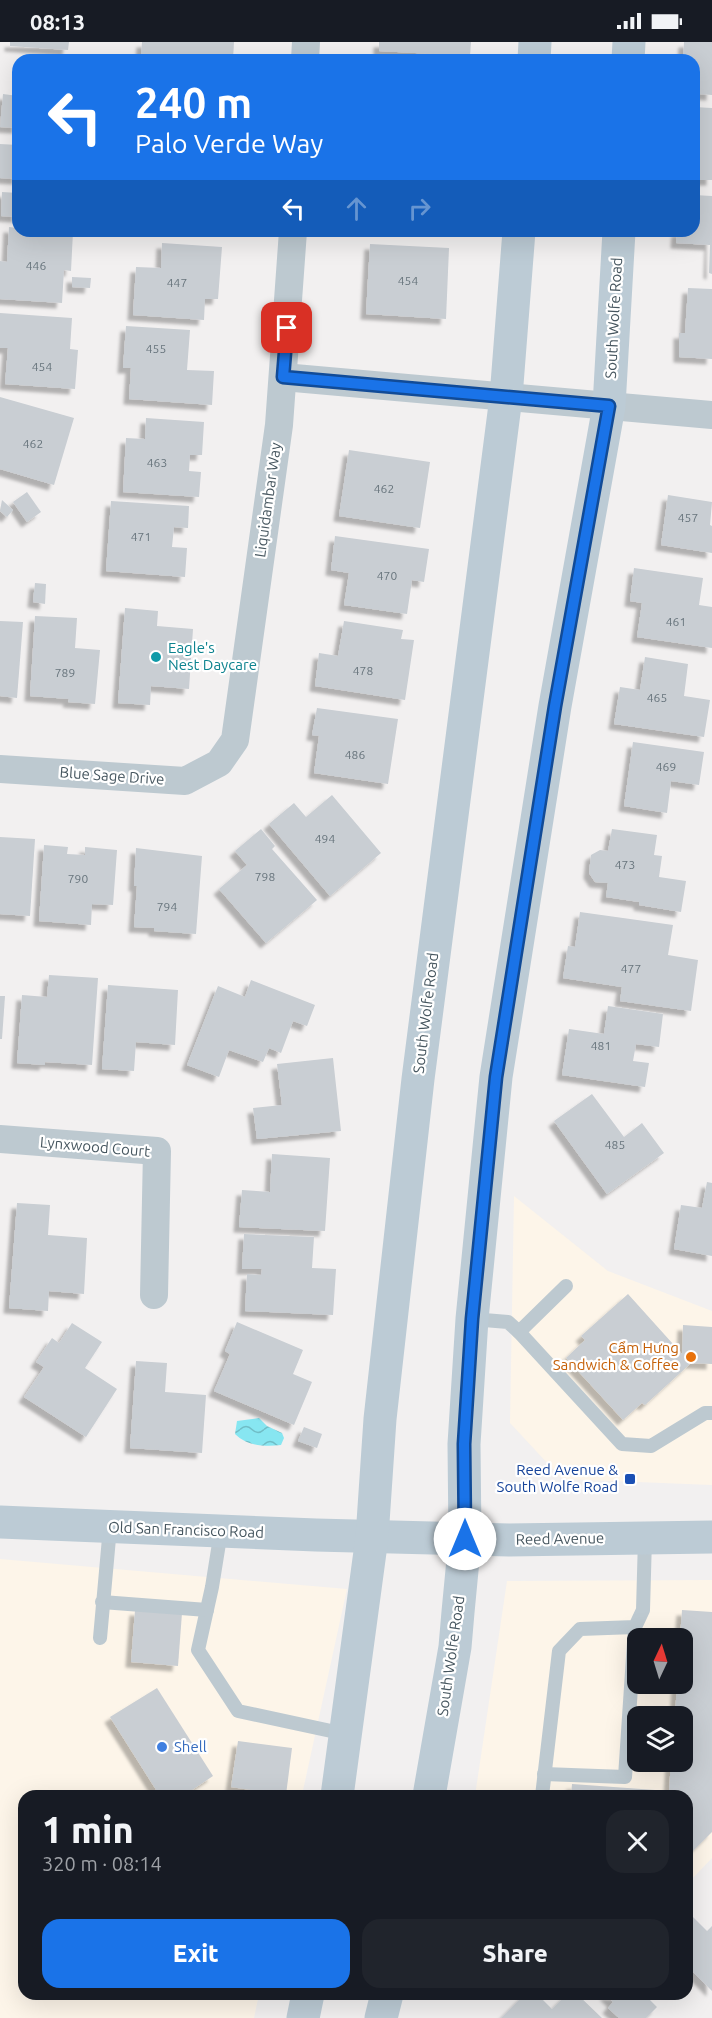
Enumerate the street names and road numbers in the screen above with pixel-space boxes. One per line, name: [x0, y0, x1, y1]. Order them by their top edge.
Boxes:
street label: South Wolfe Road: [602, 257, 625, 379]
street label: Liquidambar Way: [251, 441, 284, 558]
street label: Blue Sage Drive: [59, 763, 165, 788]
street label: South Wolfe Road: [410, 952, 441, 1074]
street label: Lynxwood Court: [39, 1133, 151, 1160]
street label: Old San Francisco Road: [108, 1518, 264, 1541]
street label: Reed Avenue: [516, 1529, 604, 1548]
street label: South Wolfe Road: [434, 1595, 467, 1717]

